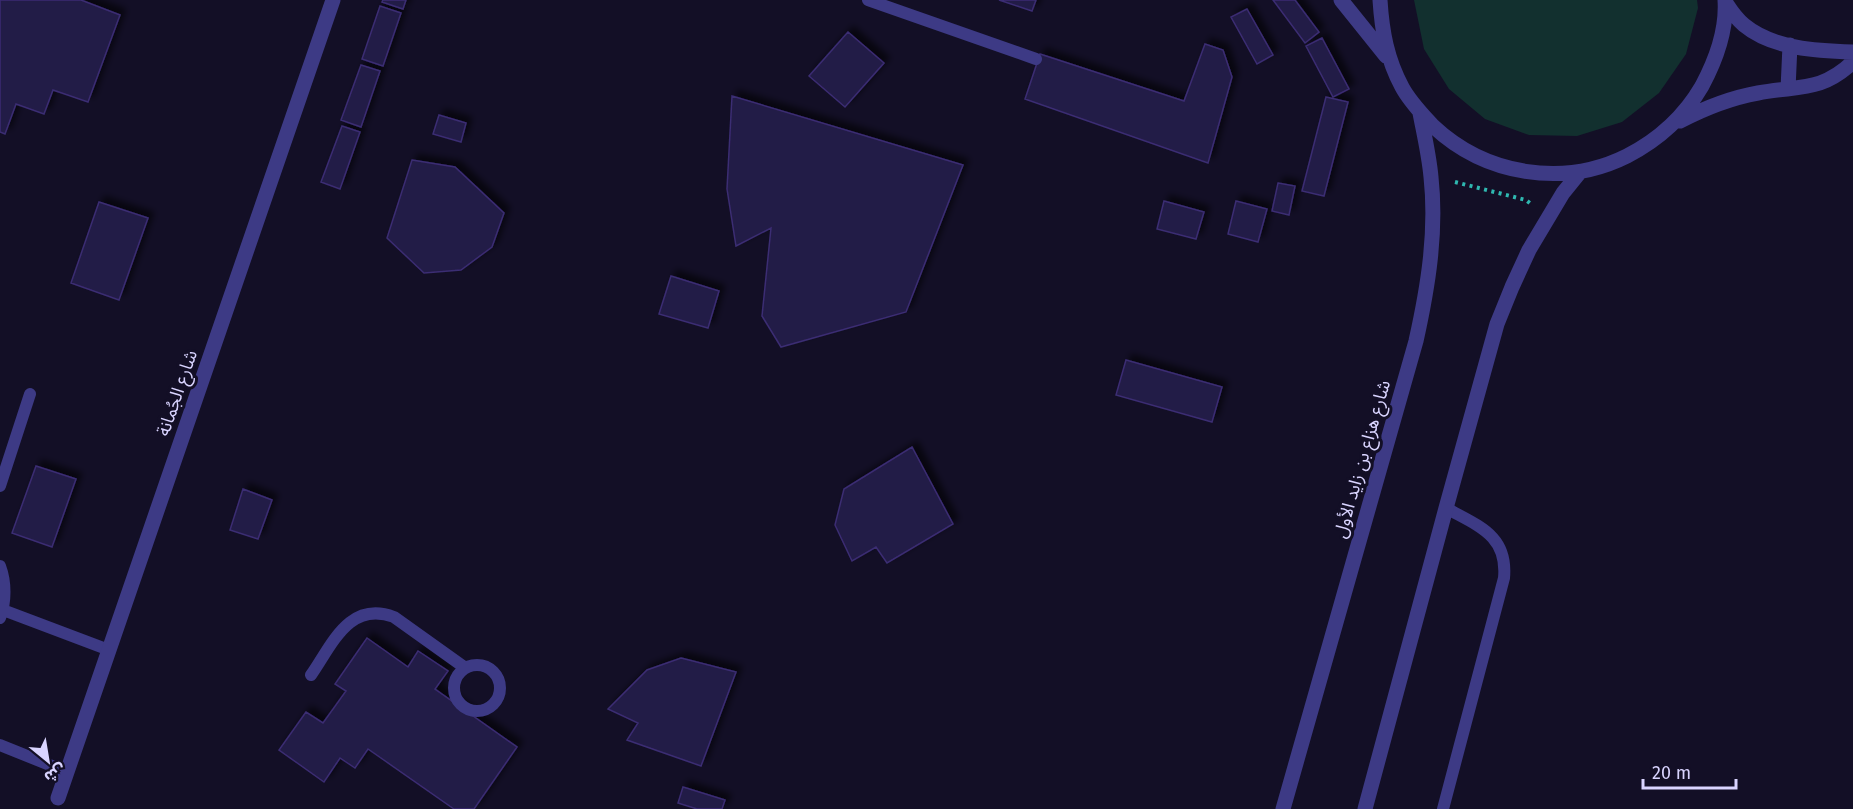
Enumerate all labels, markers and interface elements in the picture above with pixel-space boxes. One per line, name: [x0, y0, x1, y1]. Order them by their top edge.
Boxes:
street label: شارع الجُمانة: [152, 347, 205, 440]
street label: شارع هزاع بن زايد الأول: [1329, 377, 1398, 541]
north arrow: [18, 731, 78, 791]
scale bar: [1643, 752, 1736, 790]
text: ش: [41, 760, 69, 787]
text: 20 m: [1652, 762, 1691, 784]

